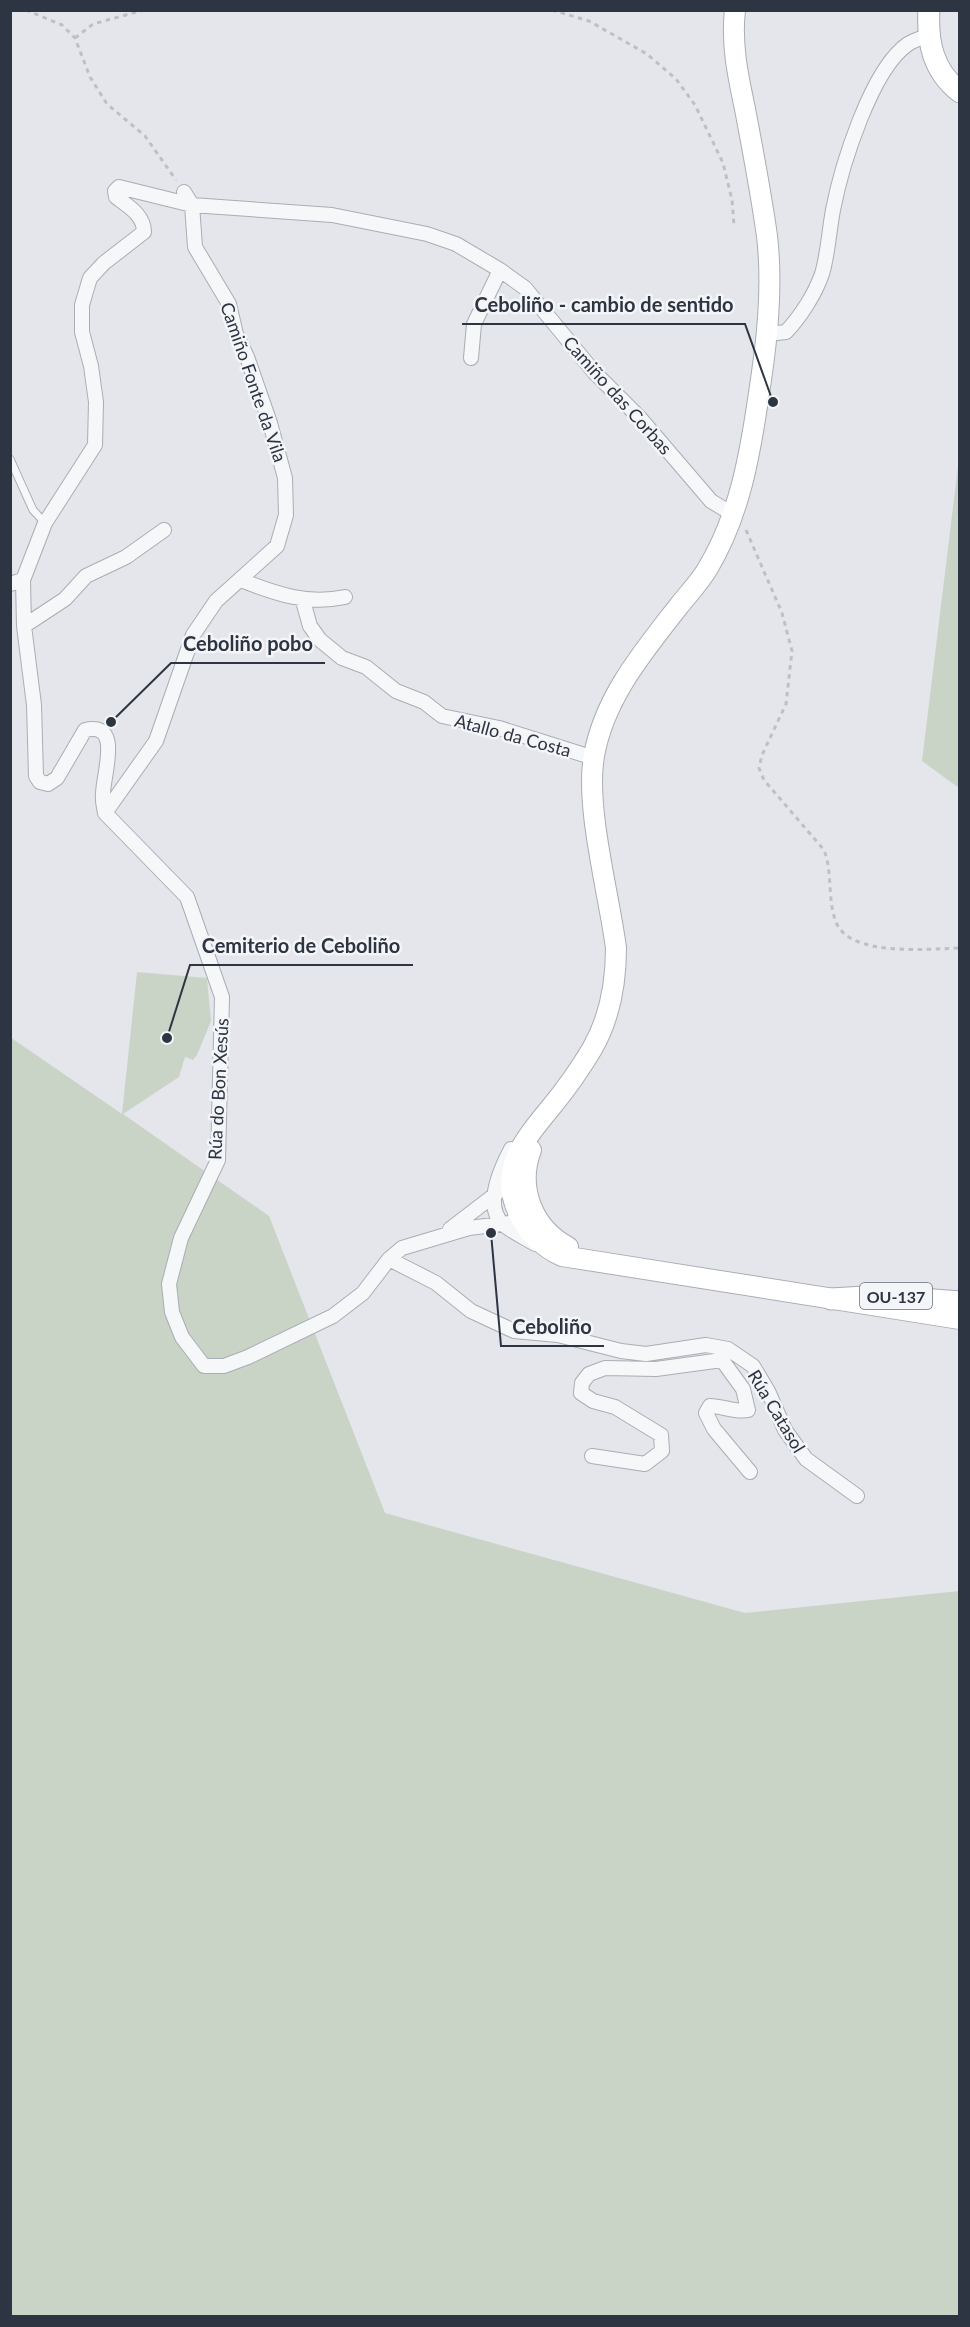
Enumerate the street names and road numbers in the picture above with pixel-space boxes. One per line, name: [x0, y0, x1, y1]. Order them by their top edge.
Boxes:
street label: Camiño Fonte da Vila: [216, 299, 292, 465]
street label: Camiño das Corbas: [559, 331, 677, 459]
street label: Atallo da Costa: [453, 709, 573, 761]
street label: Rúa do Bon Xesús: [203, 1017, 233, 1160]
road number: OU-137: [860, 1283, 932, 1309]
street label: Rúa Catasol: [744, 1365, 810, 1457]

